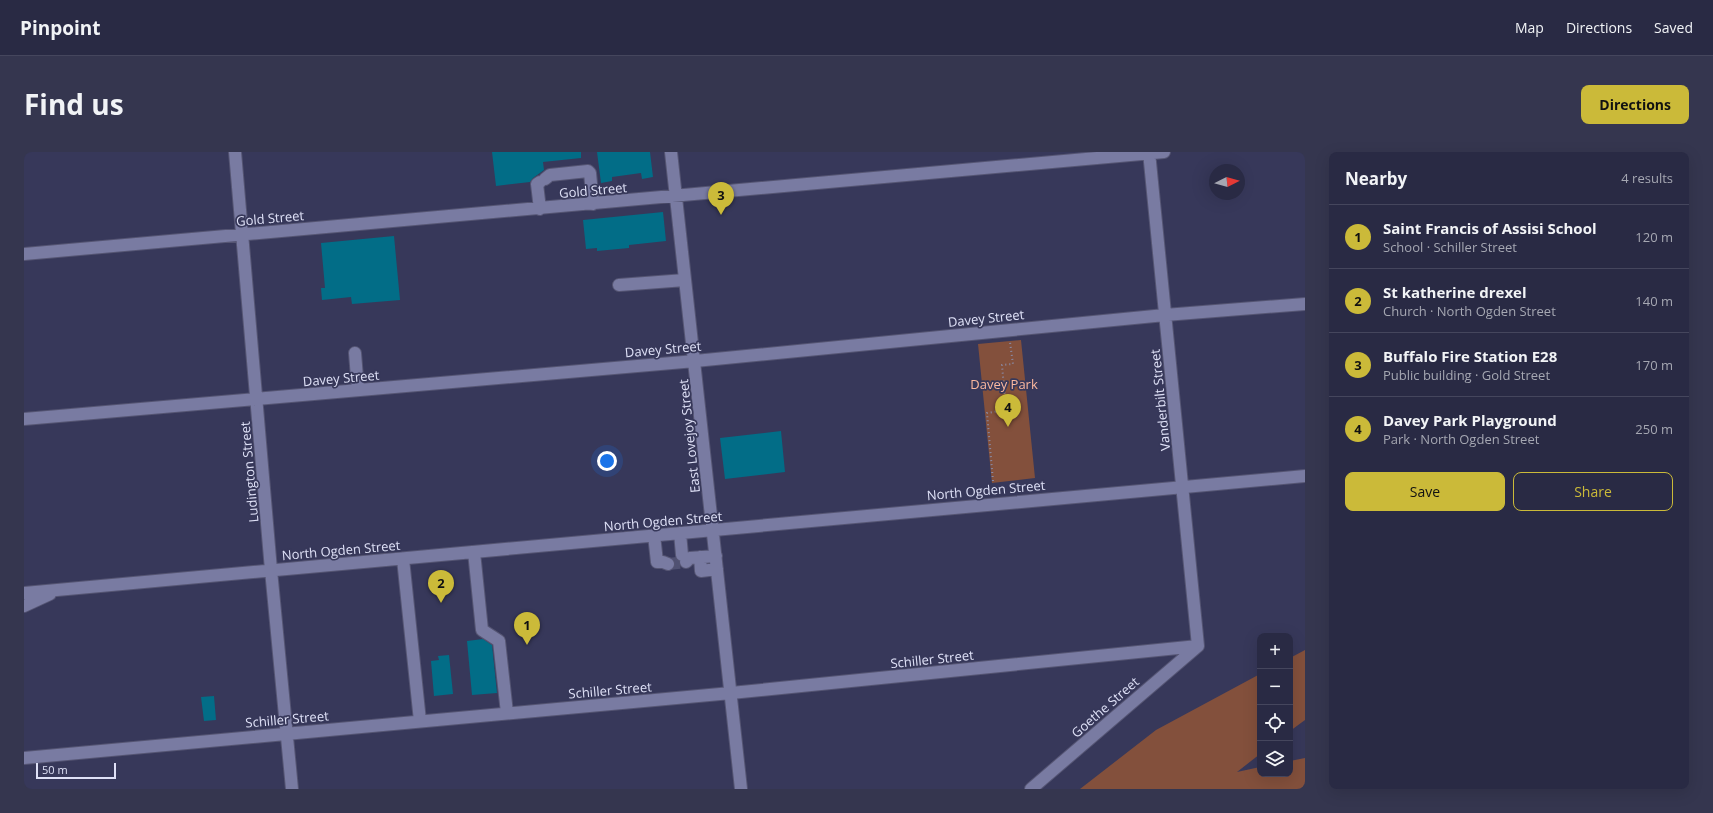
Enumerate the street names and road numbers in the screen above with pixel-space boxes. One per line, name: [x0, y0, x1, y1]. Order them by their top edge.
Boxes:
street label: Gold Street: [558, 178, 628, 202]
street label: Gold Street: [235, 206, 305, 230]
street label: Davey Street: [947, 305, 1025, 331]
street label: Davey Street: [624, 337, 702, 361]
street label: Vanderbilt Street: [1146, 348, 1174, 452]
street label: Davey Street: [302, 366, 380, 390]
street label: East Lovejoy Street: [674, 378, 704, 494]
street label: Ludington Street: [236, 420, 262, 523]
street label: North Ogden Street: [926, 476, 1046, 504]
street label: North Ogden Street: [603, 507, 723, 535]
street label: North Ogden Street: [281, 536, 401, 564]
street label: Schiller Street: [890, 646, 975, 672]
street label: Goethe Street: [1067, 672, 1143, 741]
street label: Schiller Street: [568, 677, 653, 703]
street label: Schiller Street: [245, 706, 330, 732]

